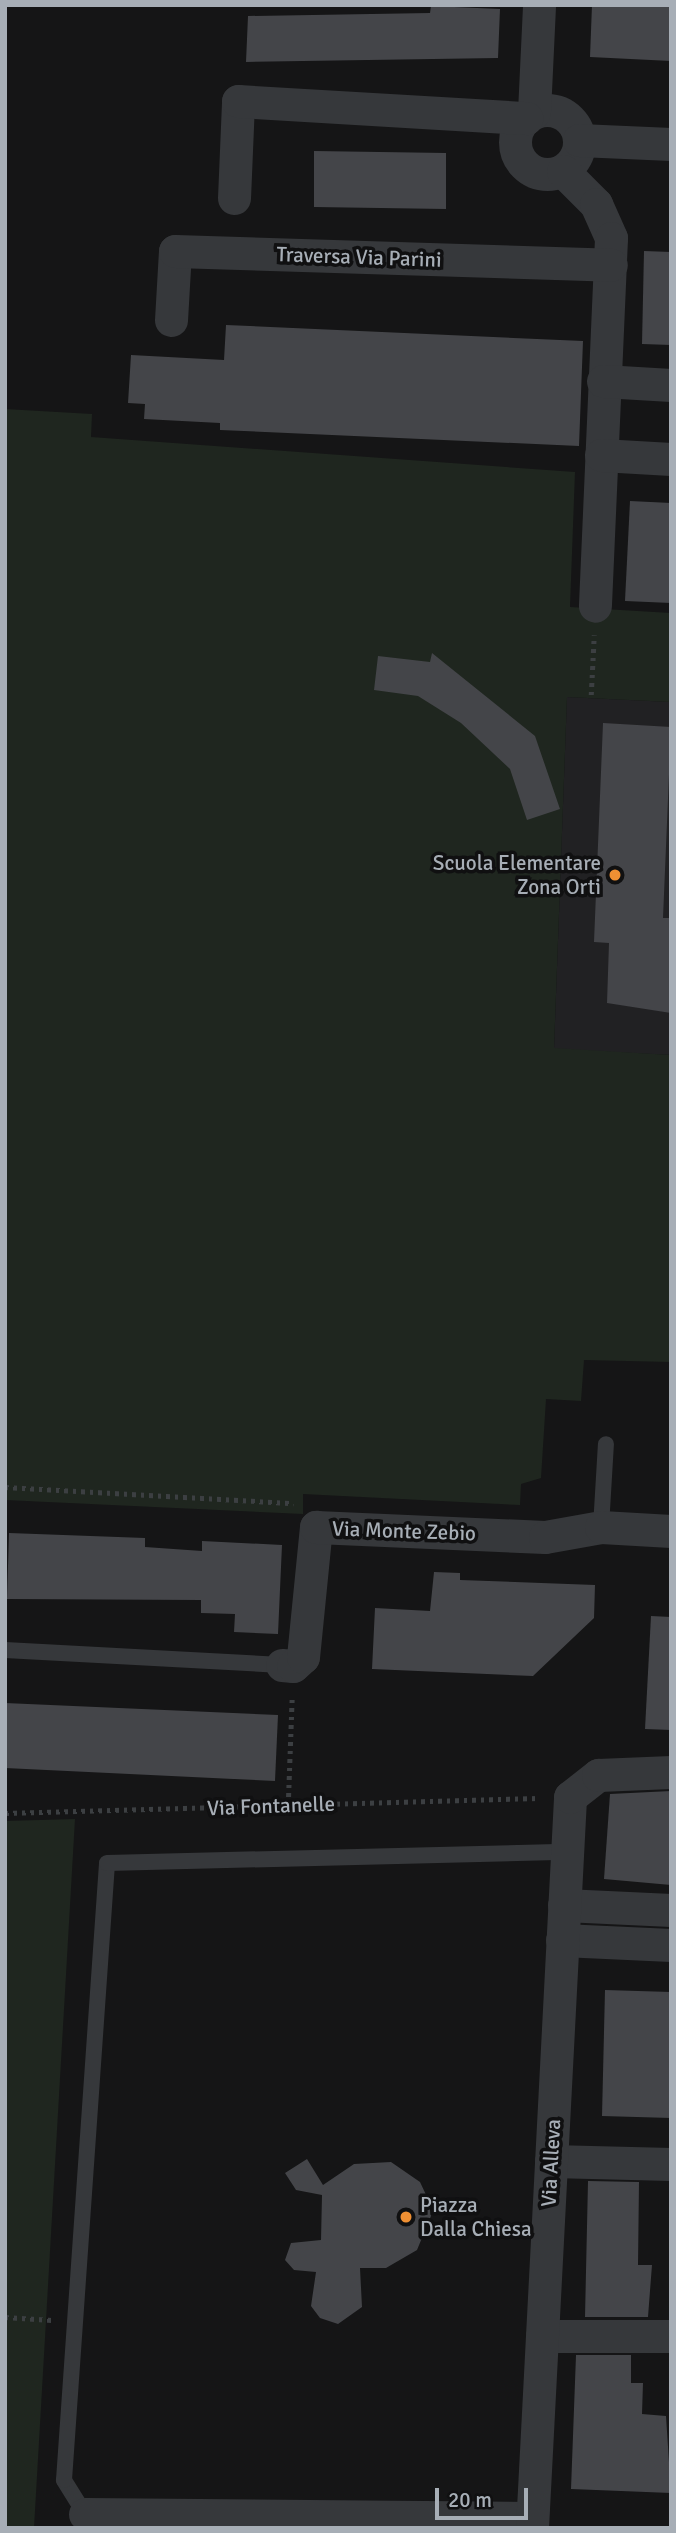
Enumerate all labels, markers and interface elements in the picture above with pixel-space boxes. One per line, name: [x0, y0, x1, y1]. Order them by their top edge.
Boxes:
street label: Traversa Via Parini: [276, 242, 442, 272]
place label: Scuola Elementare Zona Orti: [433, 850, 601, 900]
marker: Scuola Elementare Zona Orti: [607, 867, 623, 883]
street label: Via Monte Zebio: [332, 1516, 476, 1546]
street label: Via Fontanelle: [207, 1791, 335, 1821]
street label: Via Alleva: [536, 2118, 566, 2208]
place label: Piazza Dalla Chiesa: [420, 2192, 532, 2242]
marker: Piazza Dalla Chiesa: [398, 2209, 414, 2225]
scale bar: [438, 2474, 531, 2518]
text: 20 m: [448, 2487, 492, 2513]

